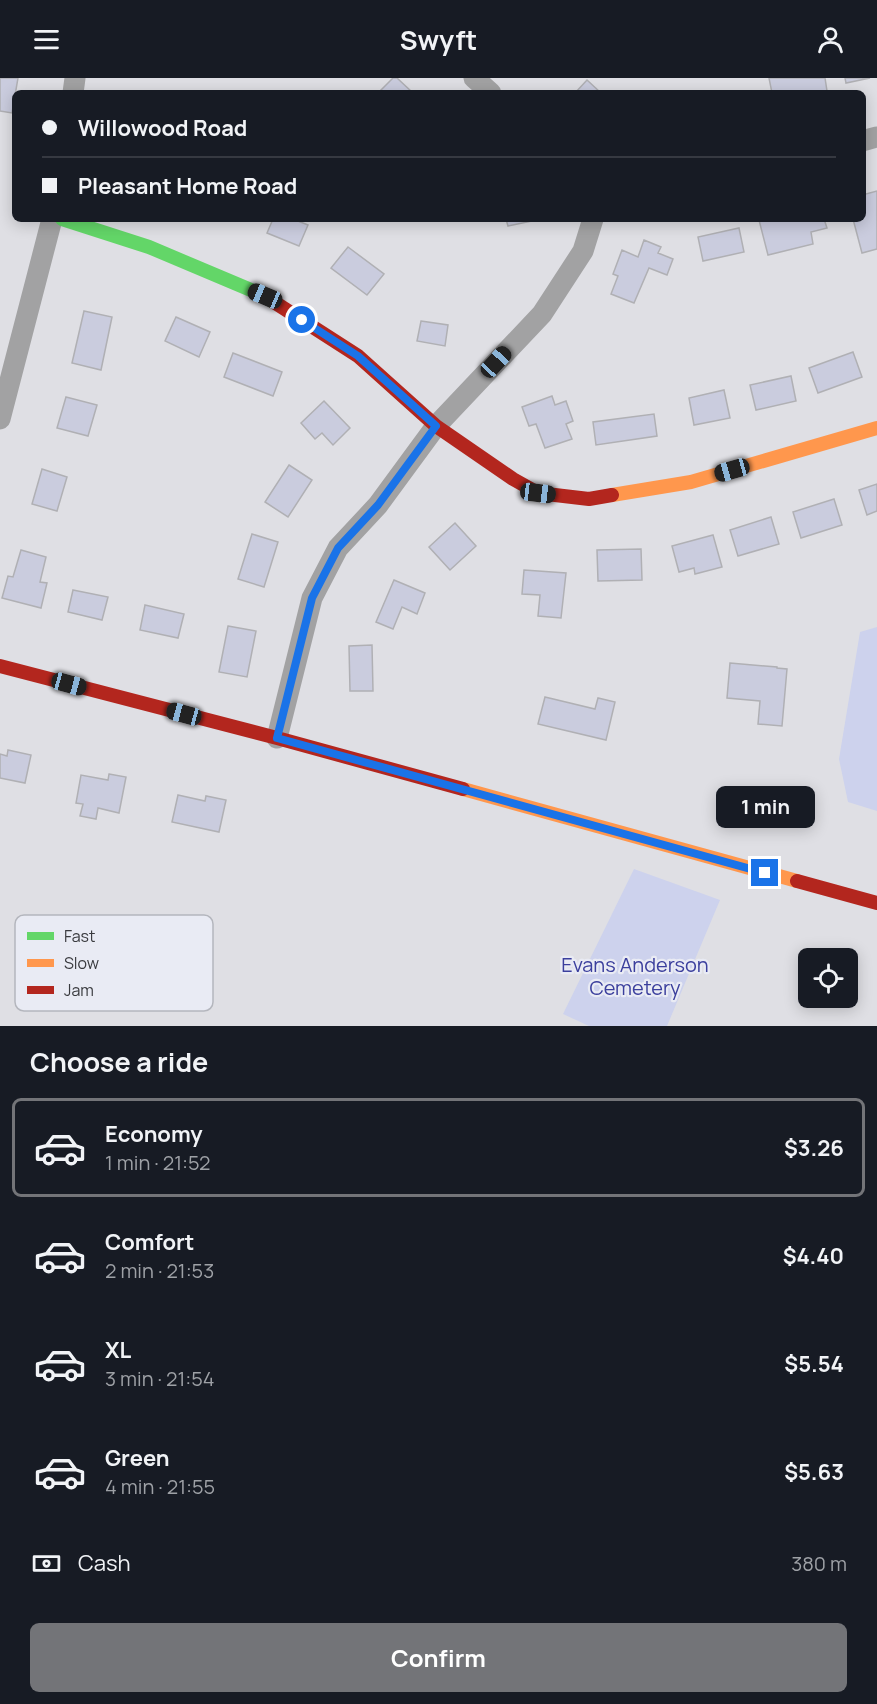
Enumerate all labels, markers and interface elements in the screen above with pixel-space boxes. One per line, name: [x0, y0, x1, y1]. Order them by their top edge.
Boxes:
text: Swyft: [400, 21, 477, 58]
icon: menu: [30, 23, 63, 56]
icon: person: [814, 23, 847, 56]
text: Willowood Road: [78, 113, 247, 143]
text: Pleasant Home Road: [78, 171, 297, 201]
car: [245, 281, 285, 311]
route start: [288, 306, 315, 333]
car: [477, 343, 515, 381]
car: [712, 456, 752, 484]
car: [519, 482, 557, 504]
car: [49, 671, 89, 697]
car: [164, 701, 204, 727]
callout: 1 min: [716, 786, 814, 828]
text: 1 min: [741, 793, 790, 820]
route end: [751, 859, 778, 886]
legend: [15, 915, 213, 1011]
text: Fast: [64, 925, 95, 947]
map controls: [798, 948, 858, 1008]
button: locate: [798, 948, 858, 1008]
park label: Evans Anderson Cemetery: [561, 951, 709, 1001]
text: Slow: [64, 952, 99, 974]
text: Jam: [64, 979, 94, 1001]
text: Choose a ride: [30, 1043, 208, 1080]
text: Economy: [105, 1119, 203, 1149]
icon: car: [33, 1121, 87, 1175]
text: $3.26: [784, 1133, 844, 1163]
text: 1 min · 21:52: [105, 1149, 210, 1176]
text: Comfort: [105, 1227, 194, 1257]
icon: car: [33, 1229, 87, 1283]
text: $4.40: [783, 1241, 844, 1271]
text: 2 min · 21:53: [105, 1257, 214, 1284]
text: XL: [105, 1335, 131, 1365]
icon: car: [33, 1337, 87, 1391]
text: $5.54: [784, 1349, 844, 1379]
text: 3 min · 21:54: [105, 1365, 215, 1392]
text: Green: [105, 1443, 170, 1473]
icon: car: [33, 1445, 87, 1499]
text: $5.63: [784, 1457, 844, 1487]
text: 4 min · 21:55: [105, 1473, 215, 1500]
icon: cash: [30, 1547, 63, 1580]
text: Cash: [78, 1548, 131, 1578]
text: 380 m: [791, 1550, 847, 1577]
button: Confirm: [30, 1623, 847, 1692]

